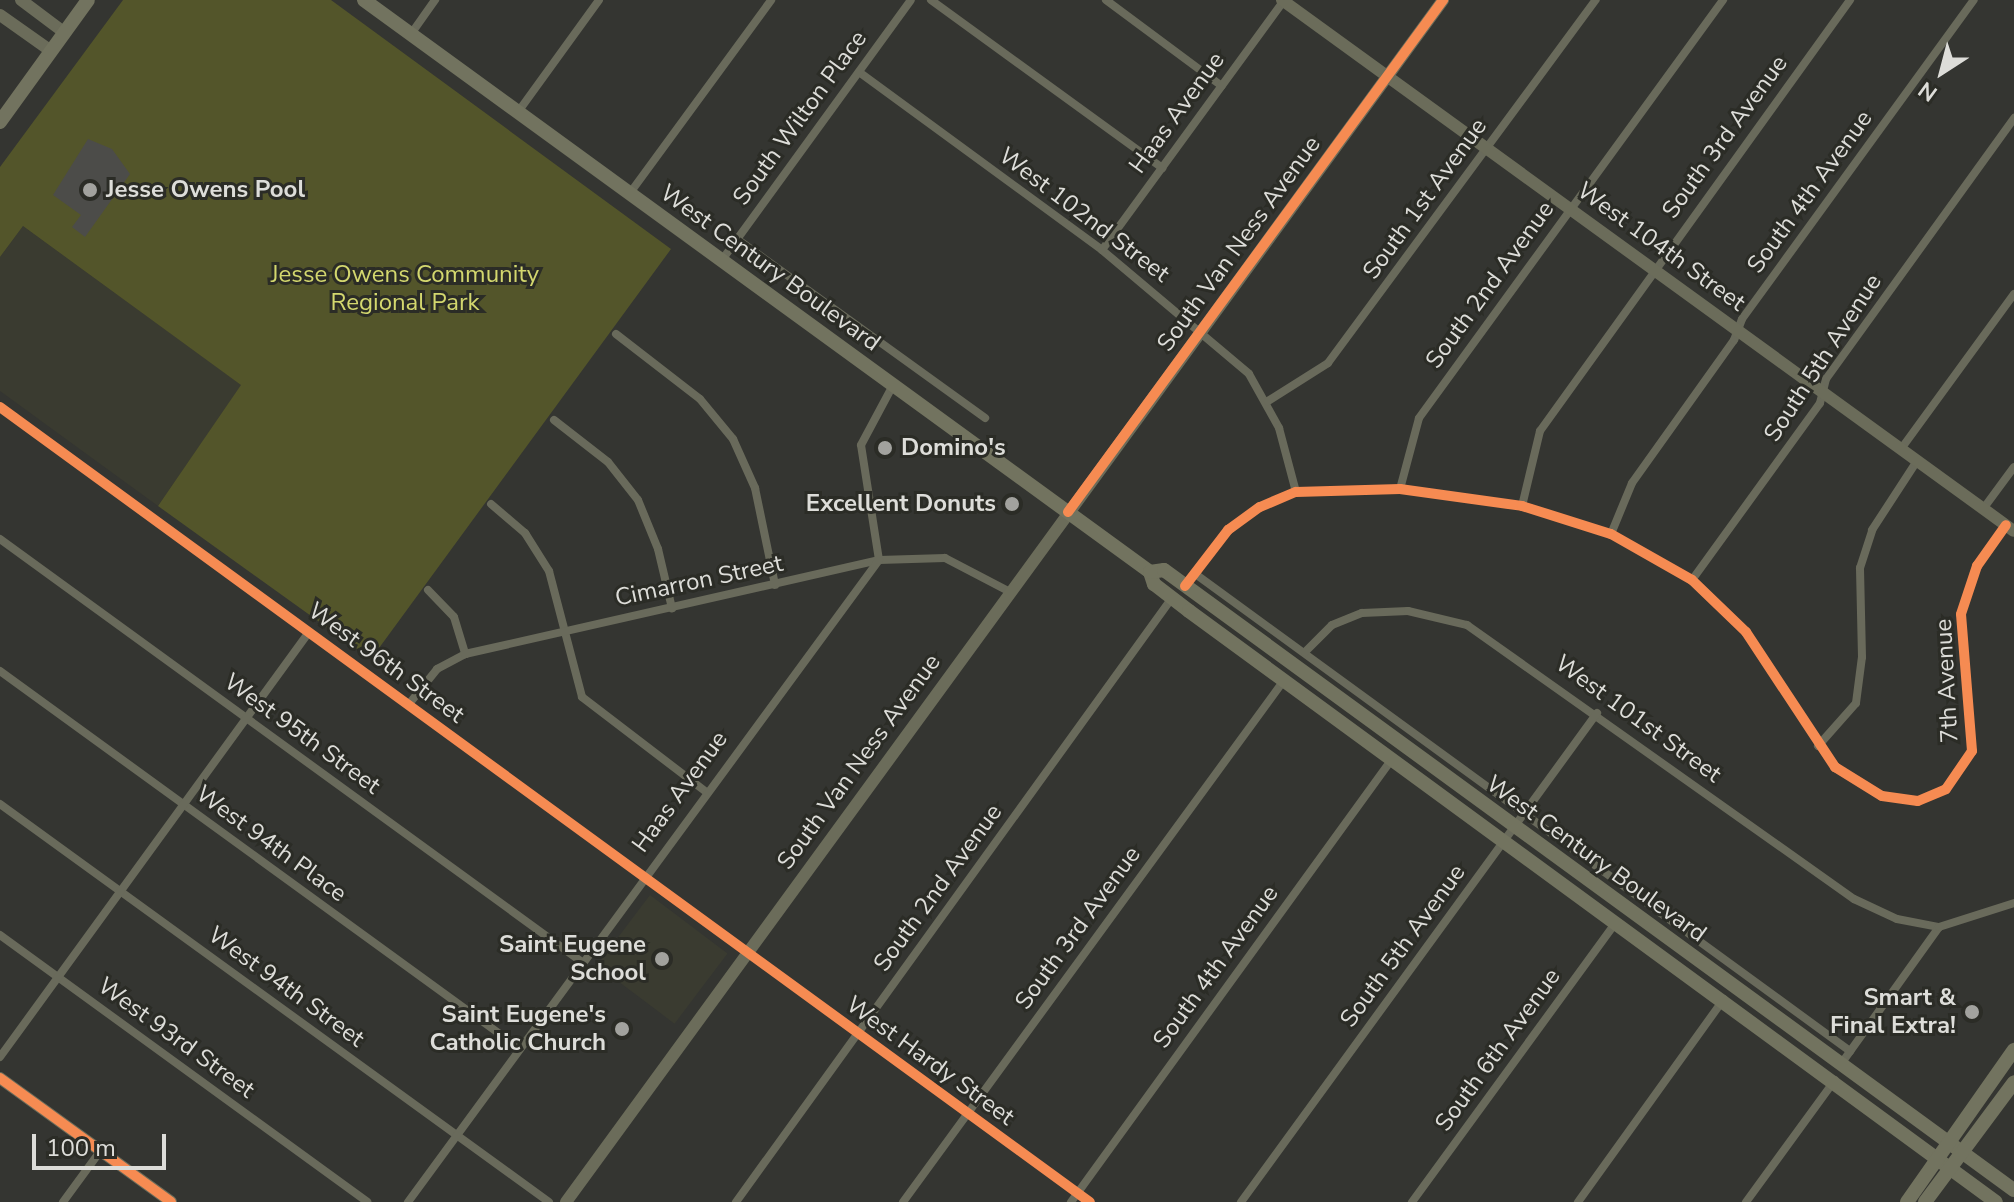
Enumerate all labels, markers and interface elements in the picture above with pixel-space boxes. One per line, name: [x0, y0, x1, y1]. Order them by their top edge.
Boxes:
street label: South Wilton Place: [727, 25, 873, 211]
north arrow: [1902, 32, 1982, 112]
street label: Haas Avenue: [1123, 47, 1231, 179]
street label: South 3rd Avenue: [1656, 50, 1794, 224]
text: N: [1912, 74, 1943, 108]
street label: South 4th Avenue: [1741, 105, 1879, 279]
street label: South 1st Avenue: [1357, 113, 1493, 285]
street label: South Van Ness Avenue: [1151, 131, 1327, 357]
street label: West 102nd Street: [993, 141, 1175, 289]
place label: Jesse Owens Pool: [106, 176, 305, 204]
street label: West 104th Street: [1571, 176, 1751, 318]
street label: West Century Boulevard: [654, 178, 886, 358]
marker: Jesse Owens Pool: [81, 181, 99, 199]
street label: South 2nd Avenue: [1420, 196, 1560, 374]
park label: Jesse Owens Community Regional Park: [271, 261, 539, 317]
street label: South 5th Avenue: [1758, 269, 1888, 447]
place label: Domino's: [901, 434, 1006, 462]
marker: Domino's: [876, 439, 894, 457]
place label: Excellent Donuts: [806, 490, 996, 518]
marker: Excellent Donuts: [1003, 495, 1021, 513]
street label: Cimarron Street: [613, 549, 785, 613]
street label: West 96th Street: [302, 597, 470, 729]
street label: 7th Avenue: [1929, 618, 1965, 744]
street label: South Van Ness Avenue: [771, 649, 947, 875]
street label: West 101st Street: [1549, 649, 1727, 789]
street label: West 95th Street: [218, 668, 386, 800]
street label: Haas Avenue: [626, 726, 734, 858]
street label: West Century Boulevard: [1480, 769, 1712, 949]
street label: West 94th Place: [190, 780, 352, 908]
street label: South 2nd Avenue: [868, 799, 1008, 977]
street label: South 3rd Avenue: [1009, 841, 1147, 1015]
street label: South 5th Avenue: [1334, 859, 1472, 1033]
street label: South 4th Avenue: [1147, 880, 1285, 1054]
street label: West 94th Street: [202, 921, 370, 1053]
place label: Saint Eugene School: [499, 931, 646, 987]
marker: Saint Eugene School: [653, 950, 671, 968]
street label: South 6th Avenue: [1429, 963, 1567, 1137]
street label: West 93rd Street: [92, 971, 260, 1105]
place label: Smart & Final Extra!: [1830, 984, 1956, 1040]
street label: West Hardy Street: [840, 990, 1020, 1132]
place label: Saint Eugene's Catholic Church: [430, 1001, 606, 1057]
marker: Smart & Final Extra!: [1963, 1003, 1981, 1021]
marker: Saint Eugene's Catholic Church: [613, 1020, 631, 1038]
scale bar: [36, 1118, 170, 1168]
text: 100 m: [46, 1132, 116, 1164]

